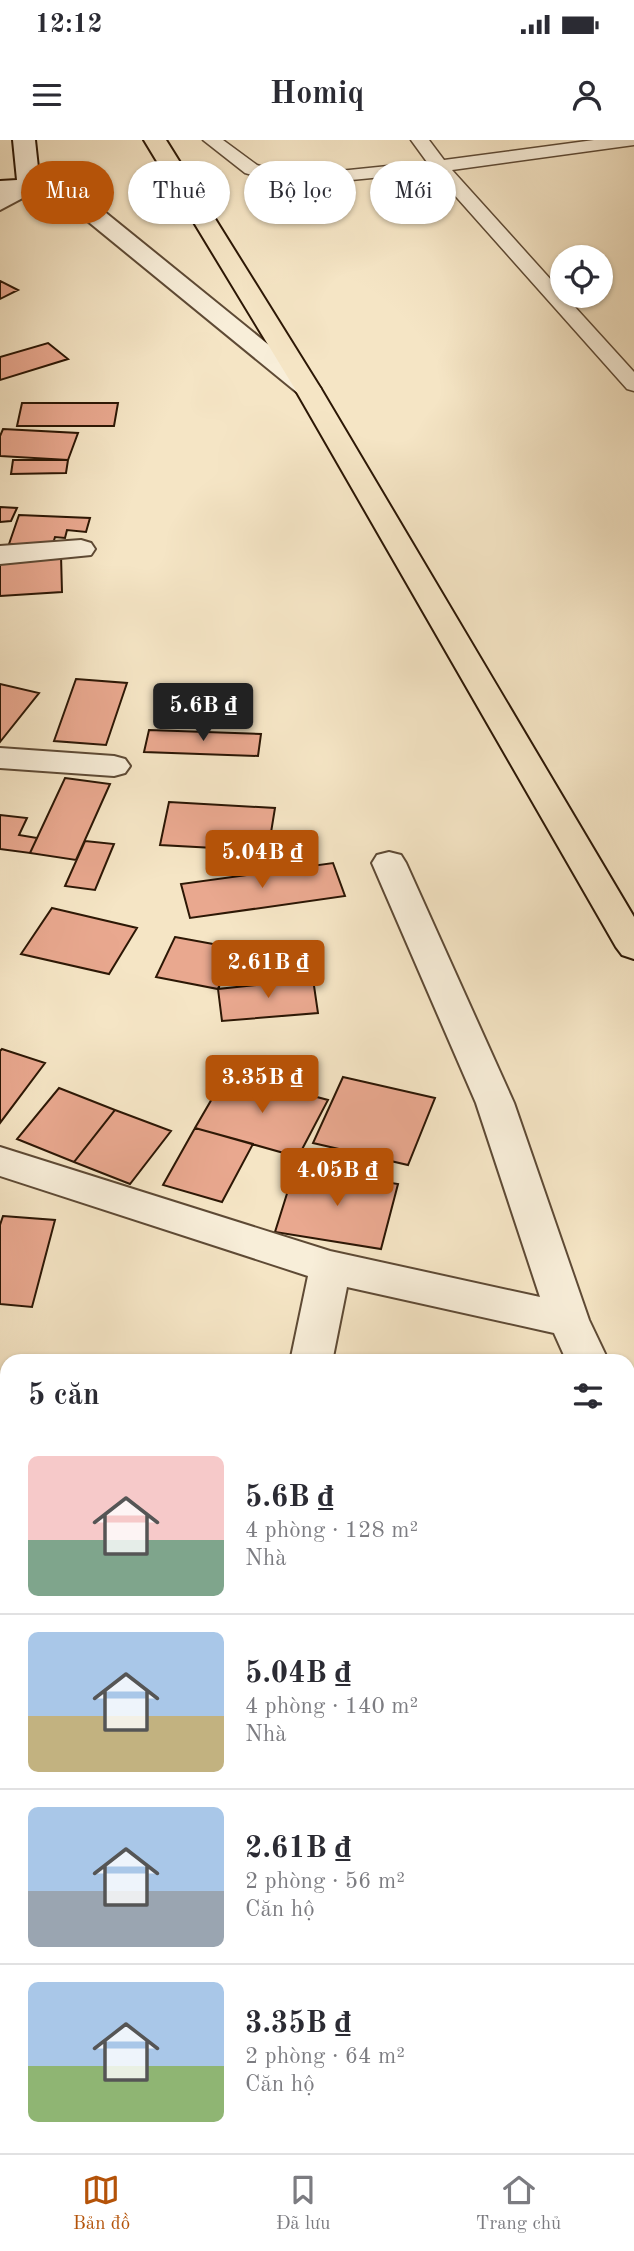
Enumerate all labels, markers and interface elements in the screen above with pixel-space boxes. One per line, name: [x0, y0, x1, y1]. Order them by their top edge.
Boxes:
text: 12:12: [35, 12, 103, 38]
icon: menu: [28, 76, 66, 114]
icon: person: [568, 76, 606, 114]
text: Homiq: [270, 79, 364, 111]
chip: Mua: [21, 161, 114, 224]
chip: Thuê: [128, 161, 230, 224]
chip: Bộ lọc: [244, 161, 356, 224]
chip: Mới: [370, 161, 456, 224]
map controls: [550, 245, 613, 308]
button: locate: [550, 245, 613, 308]
pin: 5.6B ₫: [146, 684, 260, 743]
text: 5.6B ₫: [169, 694, 237, 717]
pin: 5.04B ₫: [197, 830, 327, 890]
text: 5.04B ₫: [221, 841, 303, 864]
pin: 2.61B ₫: [203, 940, 333, 1000]
text: 2.61B ₫: [227, 951, 309, 974]
pin: 3.35B ₫: [197, 1056, 327, 1115]
text: 3.35B ₫: [221, 1066, 303, 1089]
pin: 4.05B ₫: [272, 1149, 402, 1208]
text: 4.05B ₫: [296, 1159, 378, 1182]
icon: filters: [569, 1377, 607, 1415]
text: 5 căn: [28, 1381, 100, 1411]
text: 5.6B ₫: [245, 1483, 333, 1513]
icon: home: [84, 1484, 168, 1568]
text: 4 phòng · 128 m²: [245, 1519, 418, 1542]
text: Nhà: [245, 1547, 287, 1570]
text: 5.04B ₫: [245, 1659, 351, 1689]
icon: home: [84, 1660, 168, 1744]
text: 4 phòng · 140 m²: [245, 1695, 418, 1718]
text: Nhà: [245, 1723, 287, 1746]
text: 2.61B ₫: [245, 1834, 351, 1864]
icon: home: [84, 1835, 168, 1919]
text: 2 phòng · 56 m²: [245, 1870, 405, 1893]
text: Căn hộ: [245, 1898, 315, 1921]
text: 3.35B ₫: [245, 2009, 351, 2039]
icon: home: [84, 2010, 168, 2094]
text: 2 phòng · 64 m²: [245, 2045, 405, 2068]
text: Căn hộ: [245, 2073, 315, 2096]
tab: Bản đồ: [73, 2171, 130, 2236]
tab: Đã lưu: [276, 2171, 330, 2236]
tab: Trang chủ: [476, 2171, 561, 2236]

